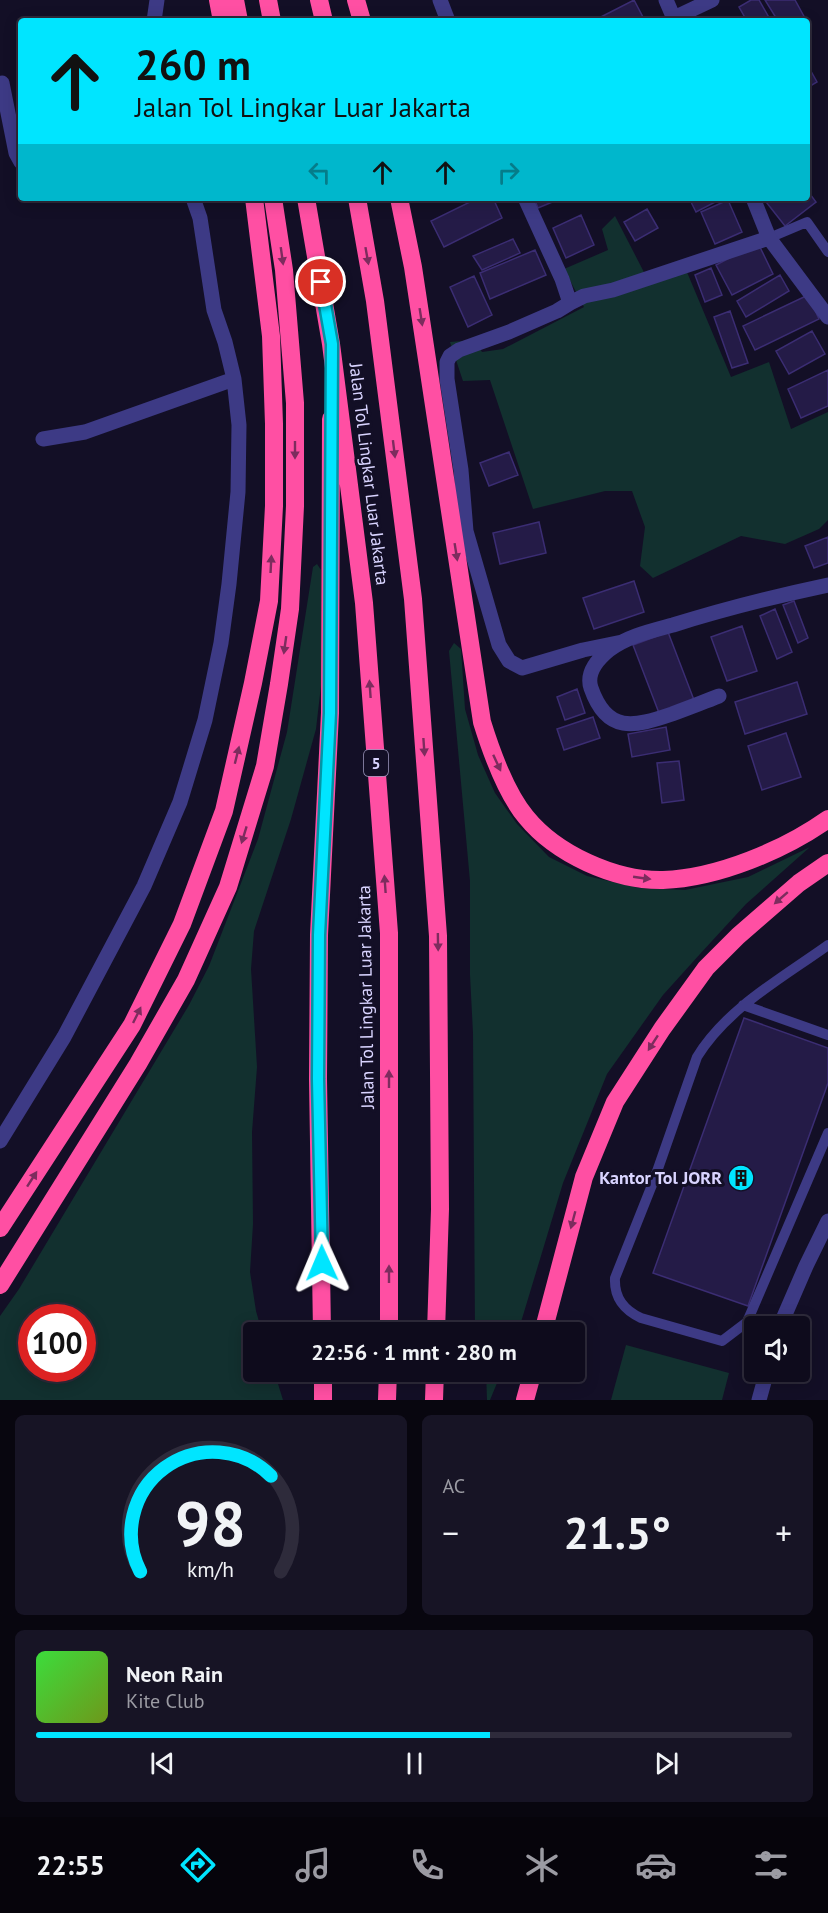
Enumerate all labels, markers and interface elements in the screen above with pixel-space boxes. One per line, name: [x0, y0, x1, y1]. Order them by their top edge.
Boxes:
text: 260 m: [135, 37, 251, 92]
icon: ahead: [36, 42, 114, 120]
text: Jalan Tol Lingkar Luar Jakarta: [135, 90, 471, 124]
icon: left: [303, 156, 336, 189]
icon: ahead: [366, 156, 399, 189]
icon: ahead: [429, 156, 462, 189]
icon: right: [492, 156, 525, 189]
one-way arrow: [363, 246, 372, 265]
one-way arrow: [277, 247, 286, 266]
pin: [295, 256, 346, 307]
icon: arrive: [304, 265, 337, 298]
one-way arrow: [416, 308, 425, 327]
street label: Jalan Tol Lingkar Luar Jakarta: [344, 360, 395, 586]
one-way arrow: [389, 439, 398, 458]
one-way arrow: [290, 441, 300, 460]
one-way arrow: [452, 542, 461, 561]
one-way arrow: [266, 554, 275, 573]
one-way arrow: [280, 635, 289, 654]
one-way arrow: [365, 680, 375, 699]
one-way arrow: [419, 738, 429, 757]
one-way arrow: [233, 746, 243, 765]
road number: 5: [364, 750, 388, 776]
one-way arrow: [492, 755, 501, 772]
one-way arrow: [239, 826, 248, 844]
one-way arrow: [632, 873, 651, 882]
one-way arrow: [380, 874, 390, 893]
street label: Jalan Tol Lingkar Luar Jakarta: [352, 885, 379, 1110]
one-way arrow: [774, 891, 789, 904]
one-way arrow: [433, 932, 443, 951]
one-way arrow: [133, 1007, 142, 1024]
one-way arrow: [647, 1035, 659, 1051]
one-way arrow: [384, 1069, 394, 1088]
building icon: Kantor Tol JORR: [726, 1163, 756, 1193]
place label: Kantor Tol JORR: [599, 1166, 722, 1189]
one-way arrow: [26, 1171, 37, 1187]
one-way arrow: [568, 1211, 577, 1229]
position arrow: [290, 1231, 354, 1295]
one-way arrow: [384, 1264, 394, 1283]
speed limit sign: 100: [18, 1304, 96, 1382]
map controls: [744, 1316, 810, 1382]
button: sound: [744, 1316, 810, 1382]
text: 22:56 · 1 mnt · 280 m: [311, 1338, 517, 1366]
text: AC: [443, 1473, 465, 1499]
text: 98: [175, 1482, 246, 1563]
text: 21.5°: [564, 1503, 671, 1561]
text: −: [443, 1511, 459, 1554]
text: +: [775, 1511, 792, 1554]
text: km/h: [187, 1555, 234, 1583]
text: Neon Rain: [126, 1660, 223, 1688]
text: Kite Club: [126, 1688, 204, 1714]
icon: previous: [146, 1747, 179, 1780]
icon: pause: [398, 1747, 431, 1780]
icon: next: [650, 1747, 683, 1780]
icon: directions: [177, 1844, 219, 1886]
icon: music: [292, 1844, 334, 1886]
icon: phone: [406, 1844, 448, 1886]
icon: climate: [521, 1844, 563, 1886]
icon: car: [635, 1844, 677, 1886]
icon: filters: [750, 1844, 792, 1886]
text: 22:55: [36, 1848, 105, 1882]

